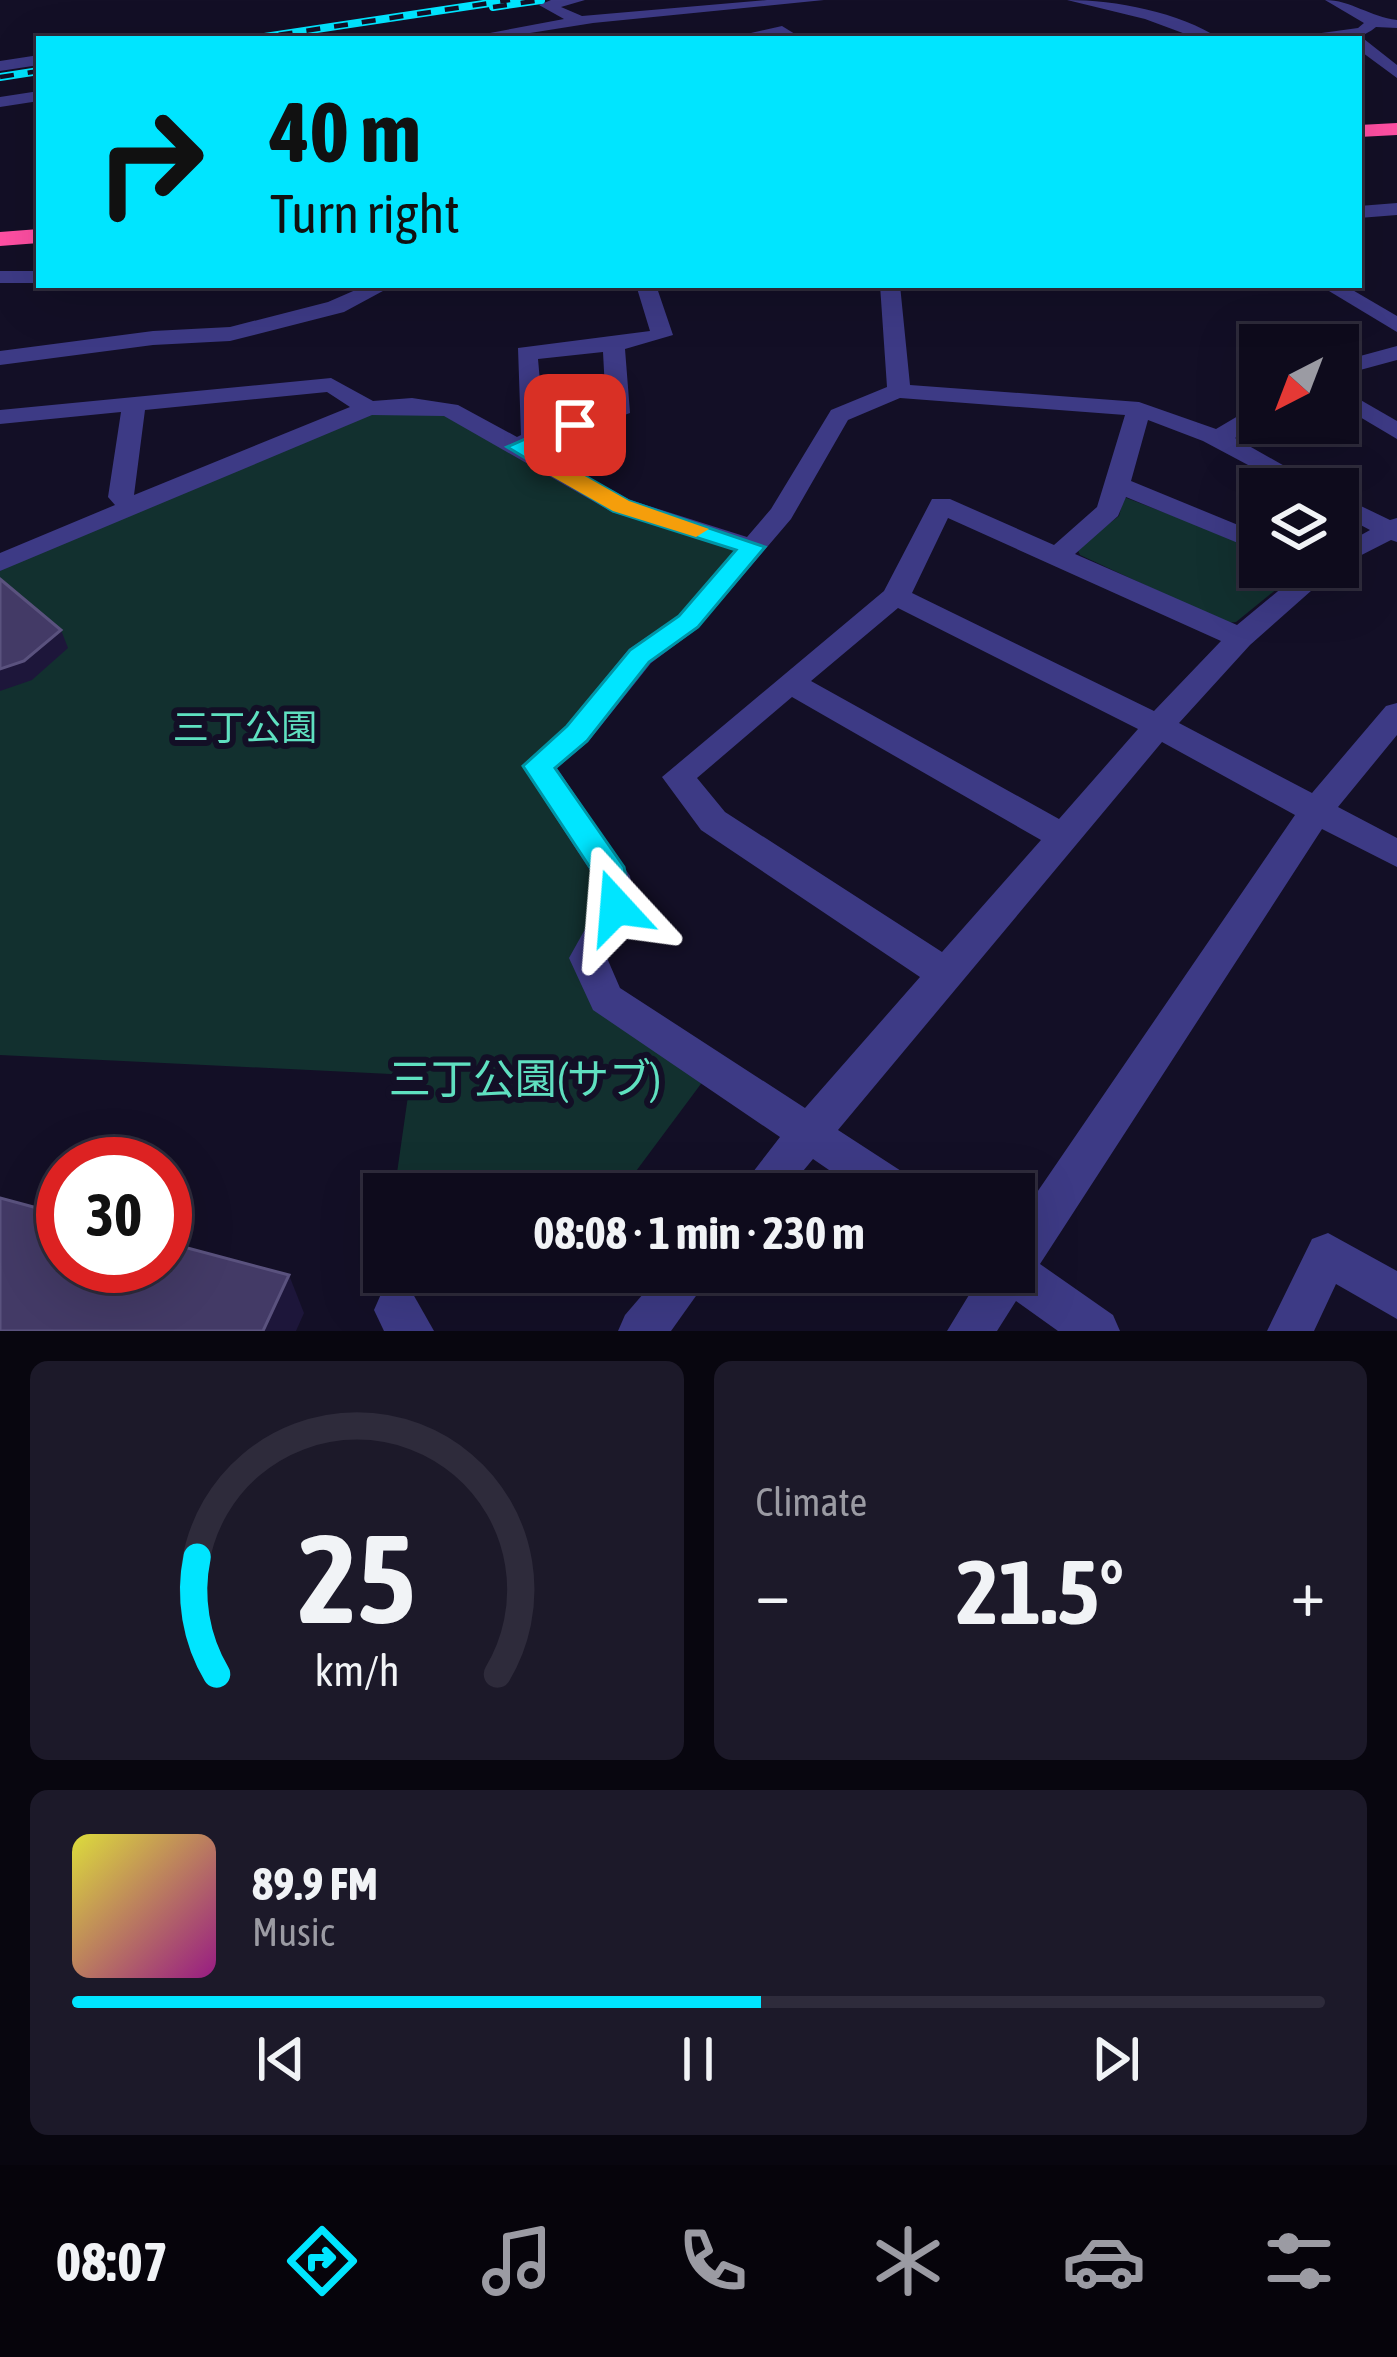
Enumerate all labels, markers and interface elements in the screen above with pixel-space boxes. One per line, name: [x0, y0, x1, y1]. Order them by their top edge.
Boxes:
icon: right: [72, 84, 228, 240]
text: 40 m: [270, 84, 421, 180]
text: Turn right: [270, 183, 460, 244]
north arrow: [1239, 324, 1359, 444]
map controls: [1239, 324, 1359, 588]
pin: [524, 374, 626, 476]
icon: arrive: [542, 392, 608, 458]
button: layers: [1239, 468, 1359, 588]
park label: 三丁公園: [173, 706, 317, 748]
position arrow: [553, 844, 679, 970]
park label: 三丁公園(サブ): [389, 1055, 661, 1103]
speed limit sign: 30: [36, 1137, 192, 1293]
text: 08:08 · 1 min · 230 m: [533, 1207, 865, 1259]
text: Climate: [756, 1480, 867, 1524]
text: 25: [298, 1506, 415, 1649]
text: 21.5°: [956, 1540, 1124, 1643]
text: −: [756, 1554, 790, 1630]
text: +: [1291, 1554, 1325, 1630]
text: km/h: [314, 1645, 399, 1694]
text: 89.9 FM: [252, 1858, 378, 1910]
text: Music: [252, 1910, 334, 1954]
icon: previous: [248, 2026, 314, 2092]
icon: pause: [665, 2026, 731, 2092]
icon: next: [1083, 2026, 1149, 2092]
icon: directions: [280, 2219, 364, 2303]
icon: music: [475, 2219, 559, 2303]
icon: phone: [671, 2219, 755, 2303]
icon: climate: [866, 2219, 950, 2303]
icon: car: [1062, 2219, 1146, 2303]
icon: filters: [1257, 2219, 1341, 2303]
text: 08:07: [56, 2231, 168, 2292]

